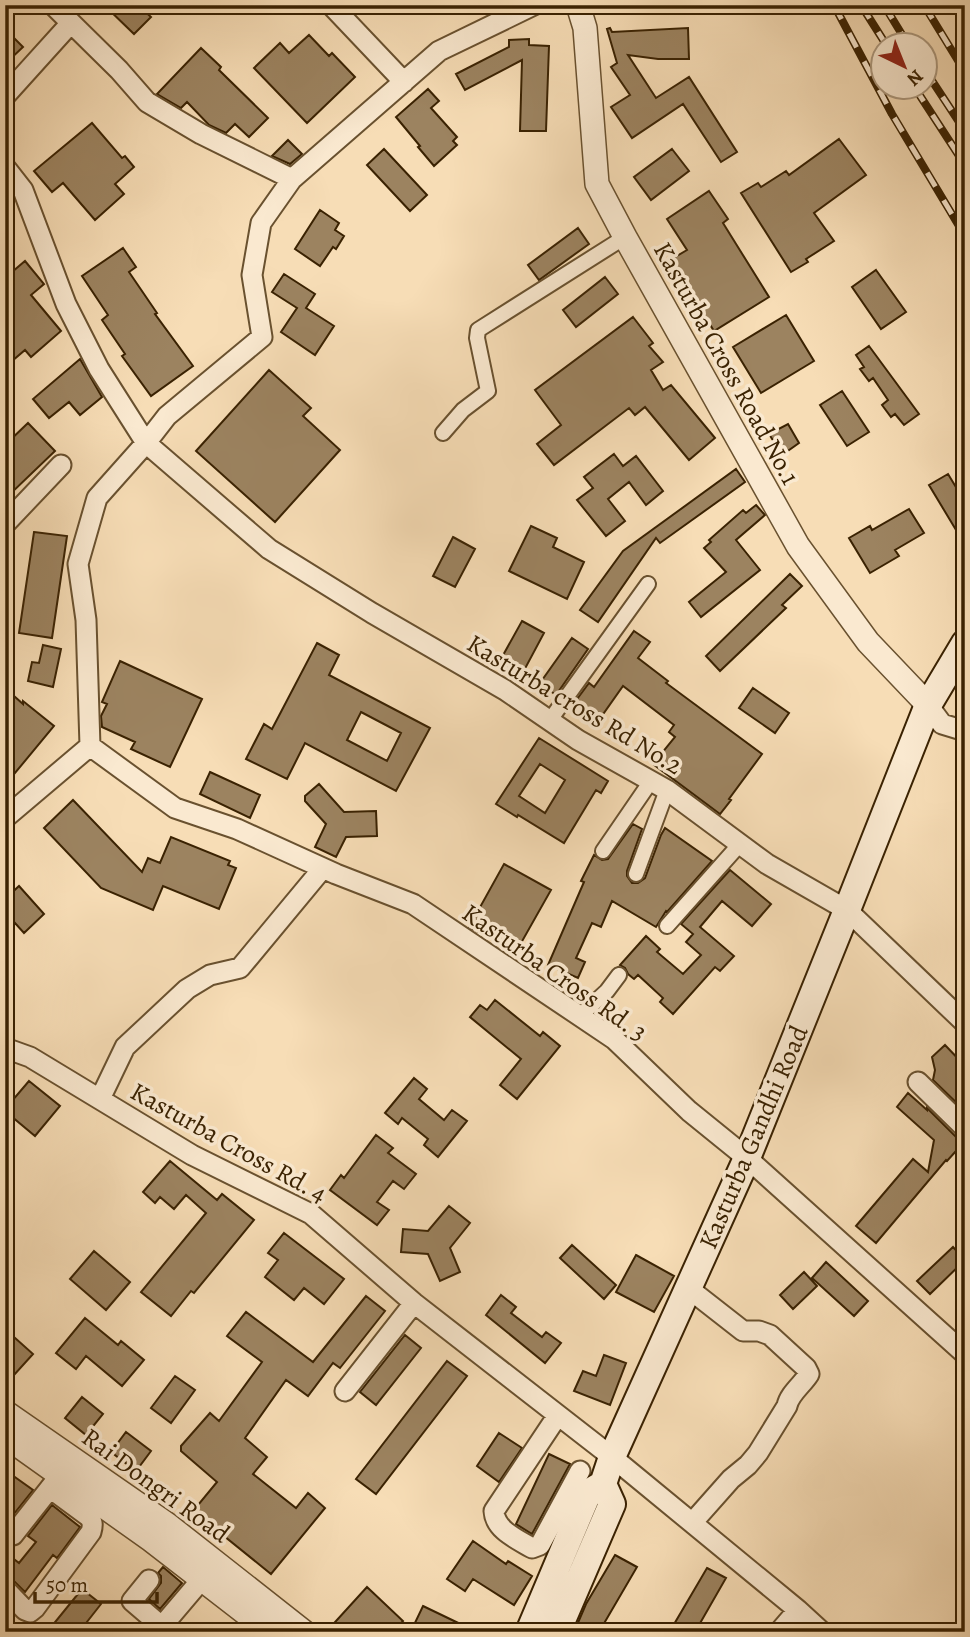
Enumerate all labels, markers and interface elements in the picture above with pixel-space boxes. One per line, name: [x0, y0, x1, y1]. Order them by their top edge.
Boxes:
north arrow: [869, 32, 939, 102]
text: N: [901, 63, 929, 92]
street label: Kasturba Cross Road No.1: [645, 236, 808, 491]
street label: Kasturba cross Rd No.2: [460, 626, 689, 783]
street label: Kasturba Cross Rd. 3: [455, 895, 654, 1049]
street label: Kasturba Gandhi Road: [691, 1020, 816, 1254]
street label: Kasturba Cross Rd. 4: [124, 1074, 333, 1211]
street label: Rai Dongri Road: [75, 1420, 237, 1551]
scale bar: [35, 1560, 158, 1604]
text: 50 m: [46, 1571, 88, 1599]

